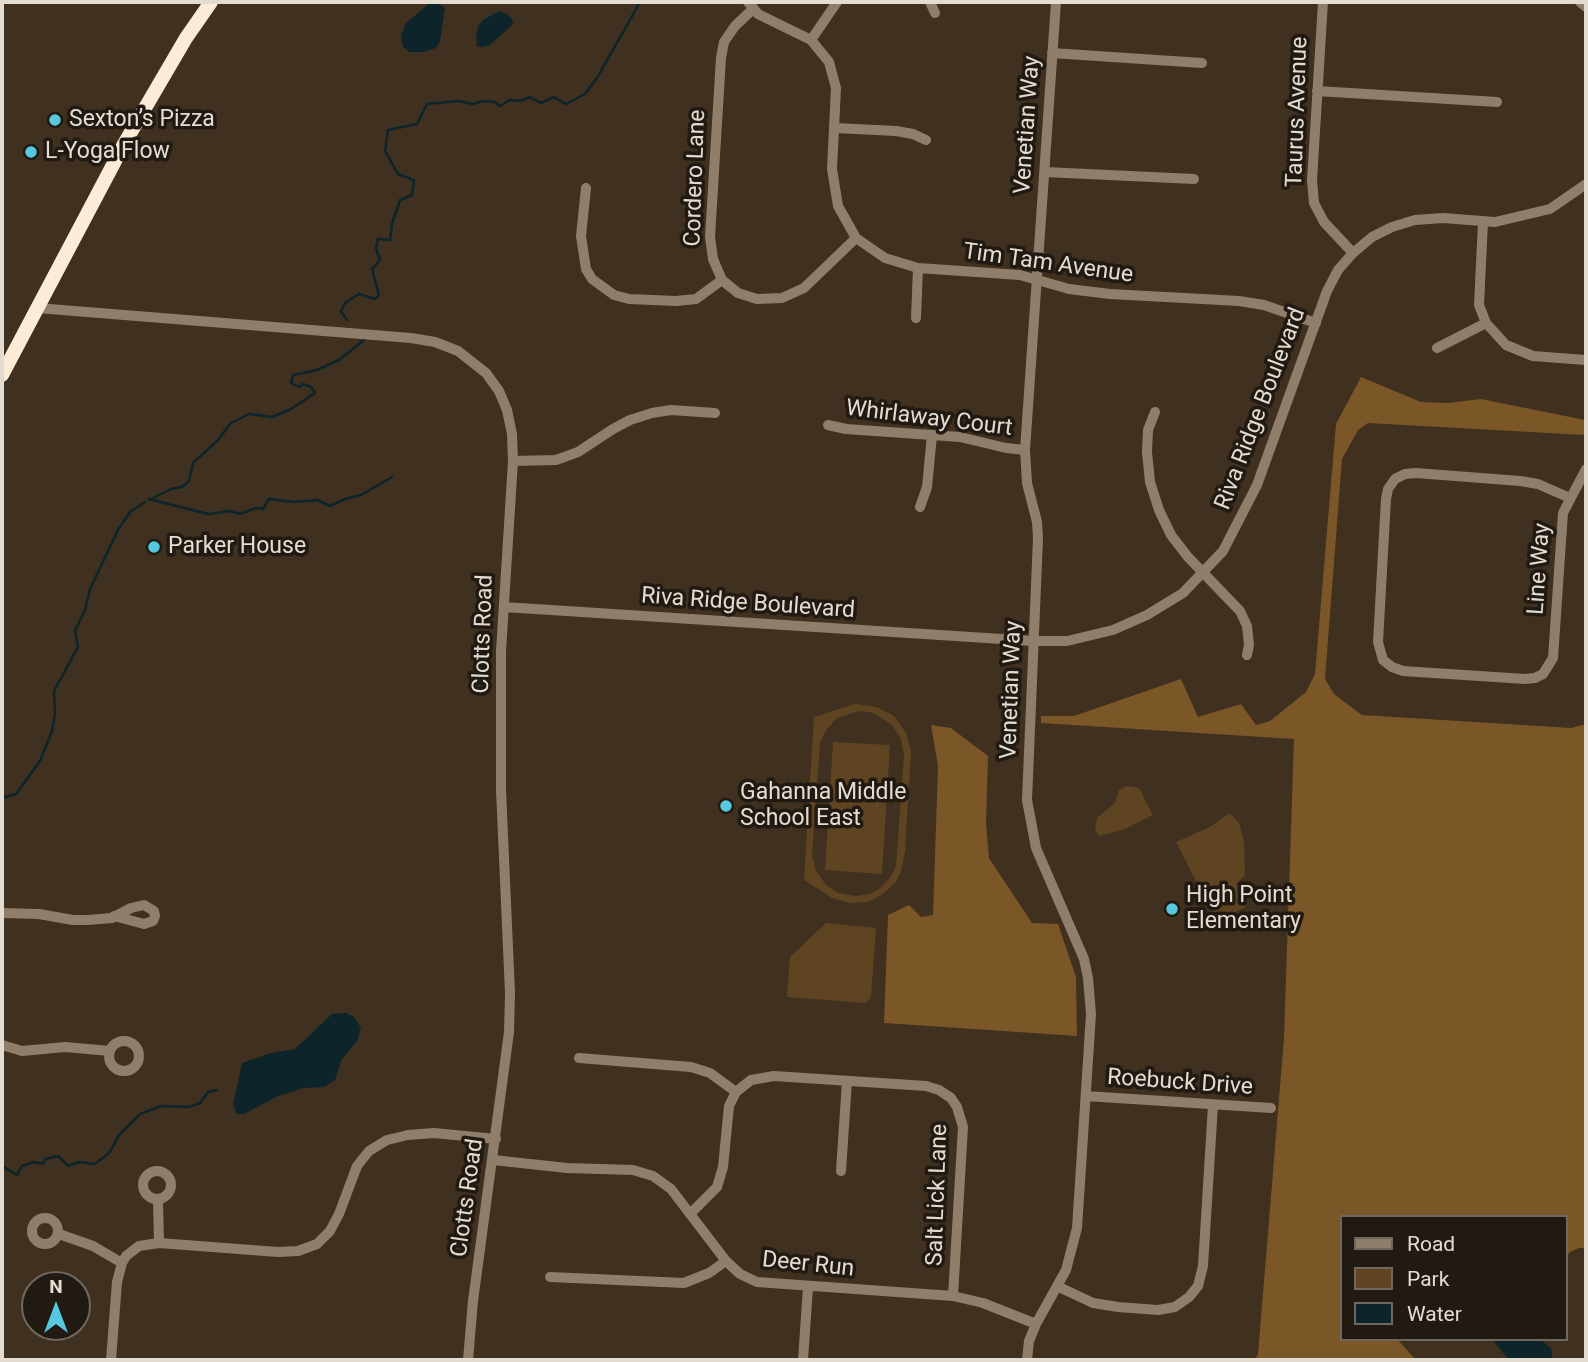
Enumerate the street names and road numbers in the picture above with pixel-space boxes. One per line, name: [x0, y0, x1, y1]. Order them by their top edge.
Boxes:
street label: Taurus Avenue: [1282, 36, 1314, 188]
street label: Venetian Way: [1009, 55, 1047, 195]
street label: Cordero Lane: [680, 109, 712, 247]
street label: Tim Tam Avenue: [961, 238, 1135, 290]
street label: Riva Ridge Boulevard: [1210, 304, 1312, 514]
street label: Whirlaway Court: [844, 395, 1014, 443]
street label: Line Way: [1523, 522, 1557, 616]
street label: Clotts Road: [468, 574, 500, 694]
street label: Riva Ridge Boulevard: [640, 583, 856, 625]
street label: Venetian Way: [996, 620, 1028, 760]
street label: Roebuck Drive: [1106, 1064, 1254, 1102]
street label: Salt Lick Lane: [922, 1123, 954, 1267]
street label: Clotts Road: [446, 1137, 490, 1259]
street label: Deer Run: [761, 1246, 855, 1284]

